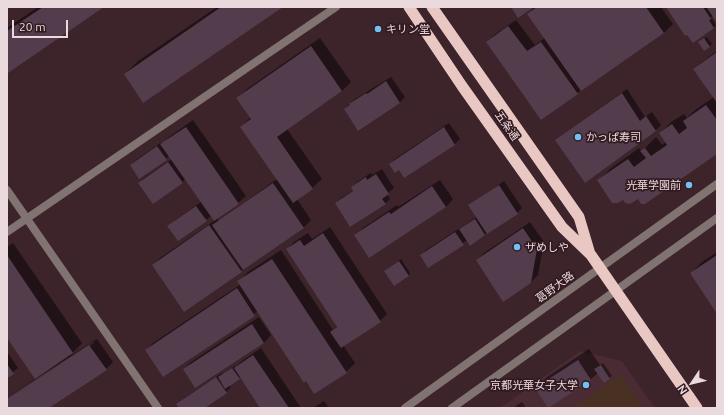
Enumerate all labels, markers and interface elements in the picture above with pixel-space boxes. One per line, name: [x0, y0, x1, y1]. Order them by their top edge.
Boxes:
scale bar: [14, 12, 70, 38]
text: 20 m: [19, 20, 46, 33]
place label: キリン堂: [386, 22, 430, 36]
marker: キリン堂: [373, 24, 383, 34]
street label: 五条通: [492, 109, 522, 143]
place label: かっぱ寿司: [586, 130, 641, 144]
marker: かっぱ寿司: [573, 132, 583, 142]
place label: 光華学園前: [626, 178, 681, 192]
marker: 光華学園前: [684, 180, 694, 190]
place label: ザめしや: [525, 240, 569, 254]
marker: ザめしや: [512, 242, 522, 252]
street label: 葛野大路: [533, 269, 577, 305]
north arrow: [672, 363, 712, 403]
place label: 京都光華女子大学: [490, 378, 578, 392]
marker: 京都光華女子大学: [581, 380, 591, 390]
text: N: [675, 383, 689, 397]

